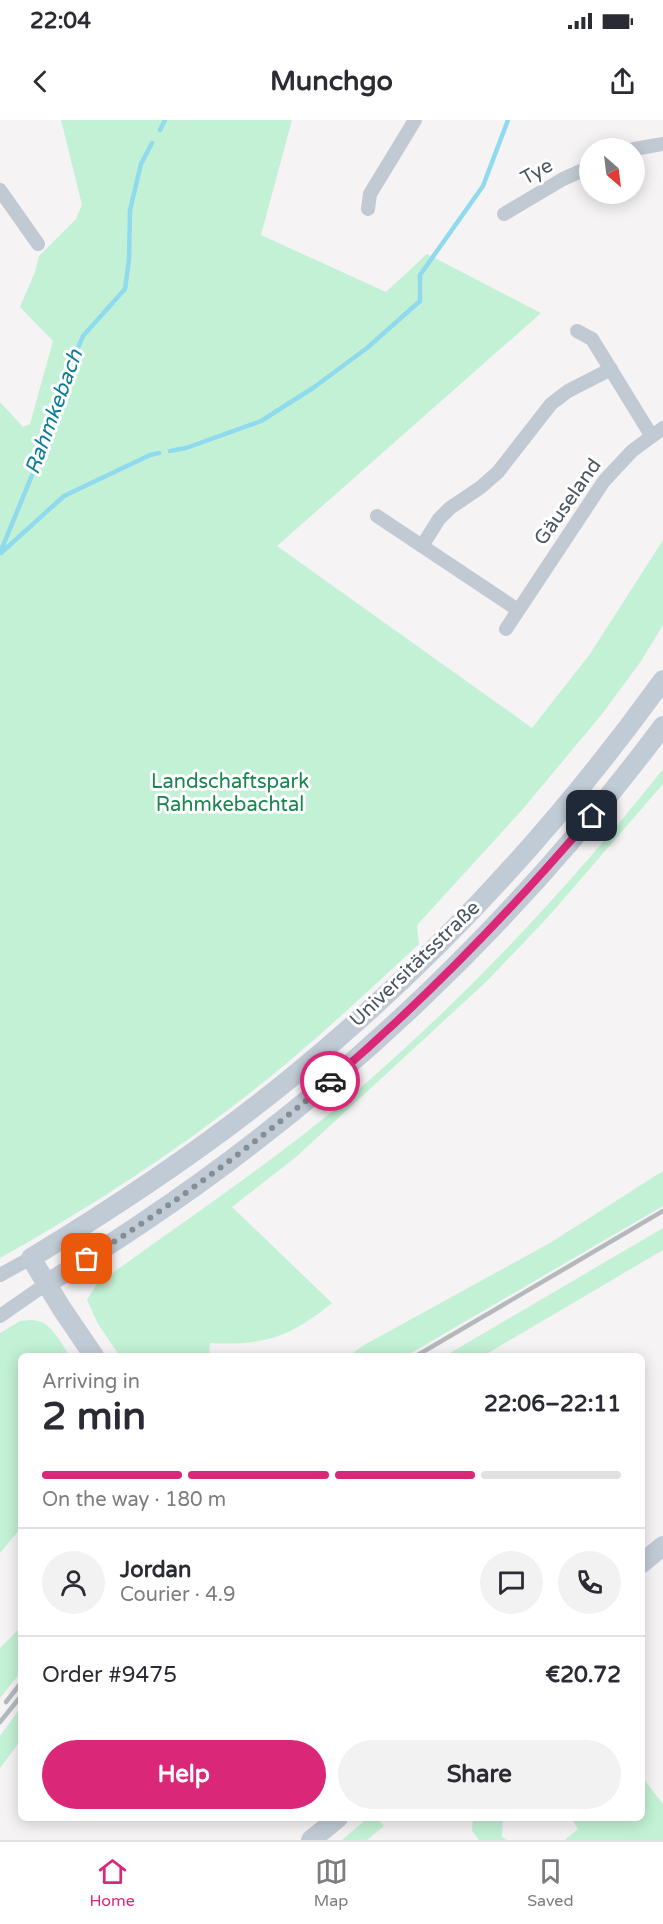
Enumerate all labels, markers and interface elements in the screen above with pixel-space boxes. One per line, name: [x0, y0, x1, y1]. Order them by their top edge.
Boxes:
text: 22:04: [30, 8, 91, 34]
icon: back: [24, 65, 57, 98]
text: Munchgo: [270, 65, 393, 98]
icon: share: [606, 65, 639, 98]
north arrow: [579, 138, 645, 204]
map controls: [579, 138, 645, 204]
street label: Tye: [517, 154, 557, 190]
water label: Rahmkebach: [20, 345, 89, 478]
street label: Gäuseland: [529, 454, 607, 550]
park label: Landschaftspark Rahmkebachtal: [151, 770, 309, 817]
pin: [566, 790, 617, 841]
icon: home: [575, 799, 608, 832]
street label: Universitätsstraße: [345, 896, 485, 1032]
courier: [300, 1051, 360, 1111]
icon: car: [314, 1065, 347, 1098]
pin: [61, 1233, 112, 1284]
icon: bag: [70, 1242, 103, 1275]
text: Arriving in: [42, 1370, 140, 1394]
text: 22:06–22:11: [484, 1391, 621, 1417]
text: 2 min: [42, 1393, 146, 1440]
text: On the way · 180 m: [42, 1488, 226, 1512]
button: person: [42, 1551, 105, 1614]
button: chat: [480, 1551, 543, 1614]
button: phone: [558, 1551, 621, 1614]
text: Jordan: [120, 1557, 191, 1583]
text: Courier · 4.9: [120, 1583, 235, 1607]
text: Order #9475: [42, 1662, 177, 1688]
text: €20.72: [545, 1662, 621, 1688]
button: Help: [42, 1740, 326, 1809]
button: Share: [338, 1740, 621, 1809]
tab: Home: [89, 1855, 135, 1911]
tab: Map: [314, 1855, 348, 1911]
tab: Saved: [527, 1855, 573, 1911]

